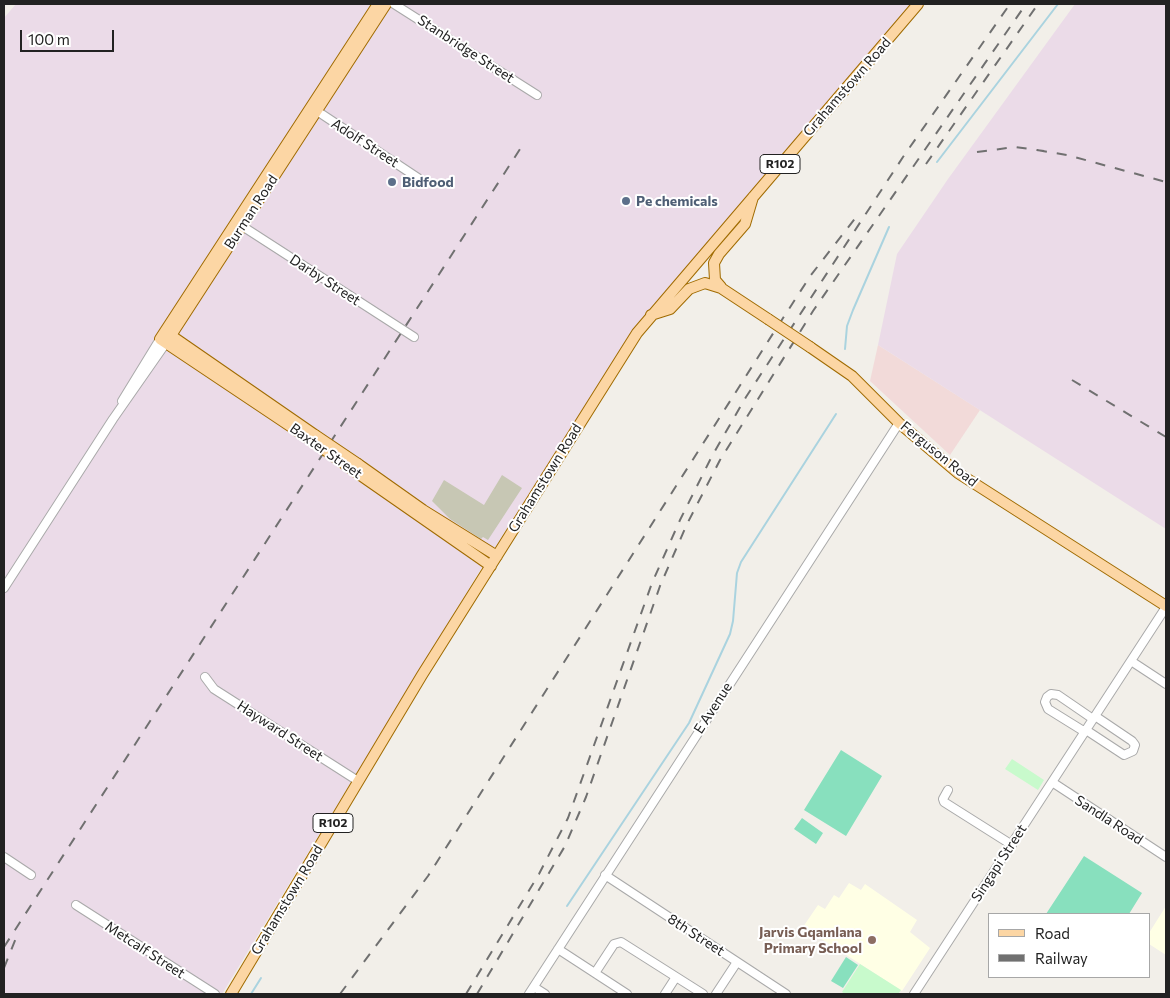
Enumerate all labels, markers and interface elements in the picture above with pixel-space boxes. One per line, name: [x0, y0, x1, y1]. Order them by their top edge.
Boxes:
street label: Stanbridge Street: [415, 12, 517, 86]
scale bar: [22, 20, 116, 52]
text: 100 m: [28, 30, 70, 48]
street label: Grahamstown Road: [800, 34, 894, 140]
street label: Adolf Street: [328, 115, 402, 171]
road number: R102: [760, 154, 800, 173]
street label: Burman Road: [221, 172, 281, 252]
place label: Bidfood: [402, 174, 454, 190]
marker: Bidfood: [386, 176, 398, 188]
place label: Pe chemicals: [636, 193, 718, 209]
marker: Pe chemicals: [620, 195, 632, 207]
street label: Darby Street: [287, 251, 363, 309]
street label: Ferguson Road: [897, 418, 981, 490]
street label: Baxter Street: [287, 420, 365, 482]
street label: Grahamstown Road: [505, 420, 585, 536]
street label: E Avenue: [690, 679, 736, 737]
street label: Hayward Street: [234, 697, 326, 765]
street label: Sandla Road: [1072, 792, 1146, 848]
road number: R102: [313, 814, 353, 832]
street label: Singapi Street: [968, 821, 1030, 905]
street label: Grahamstown Road: [248, 842, 326, 958]
street label: 8th Street: [664, 910, 728, 960]
legend: [988, 913, 1150, 978]
street label: Metcalf Street: [102, 918, 188, 982]
place label: Jarvis Gqamlana Primary School: [759, 924, 862, 956]
text: Road: [1035, 924, 1070, 942]
marker: Jarvis Gqamlana Primary School: [866, 934, 878, 946]
text: Railway: [1035, 949, 1088, 967]

